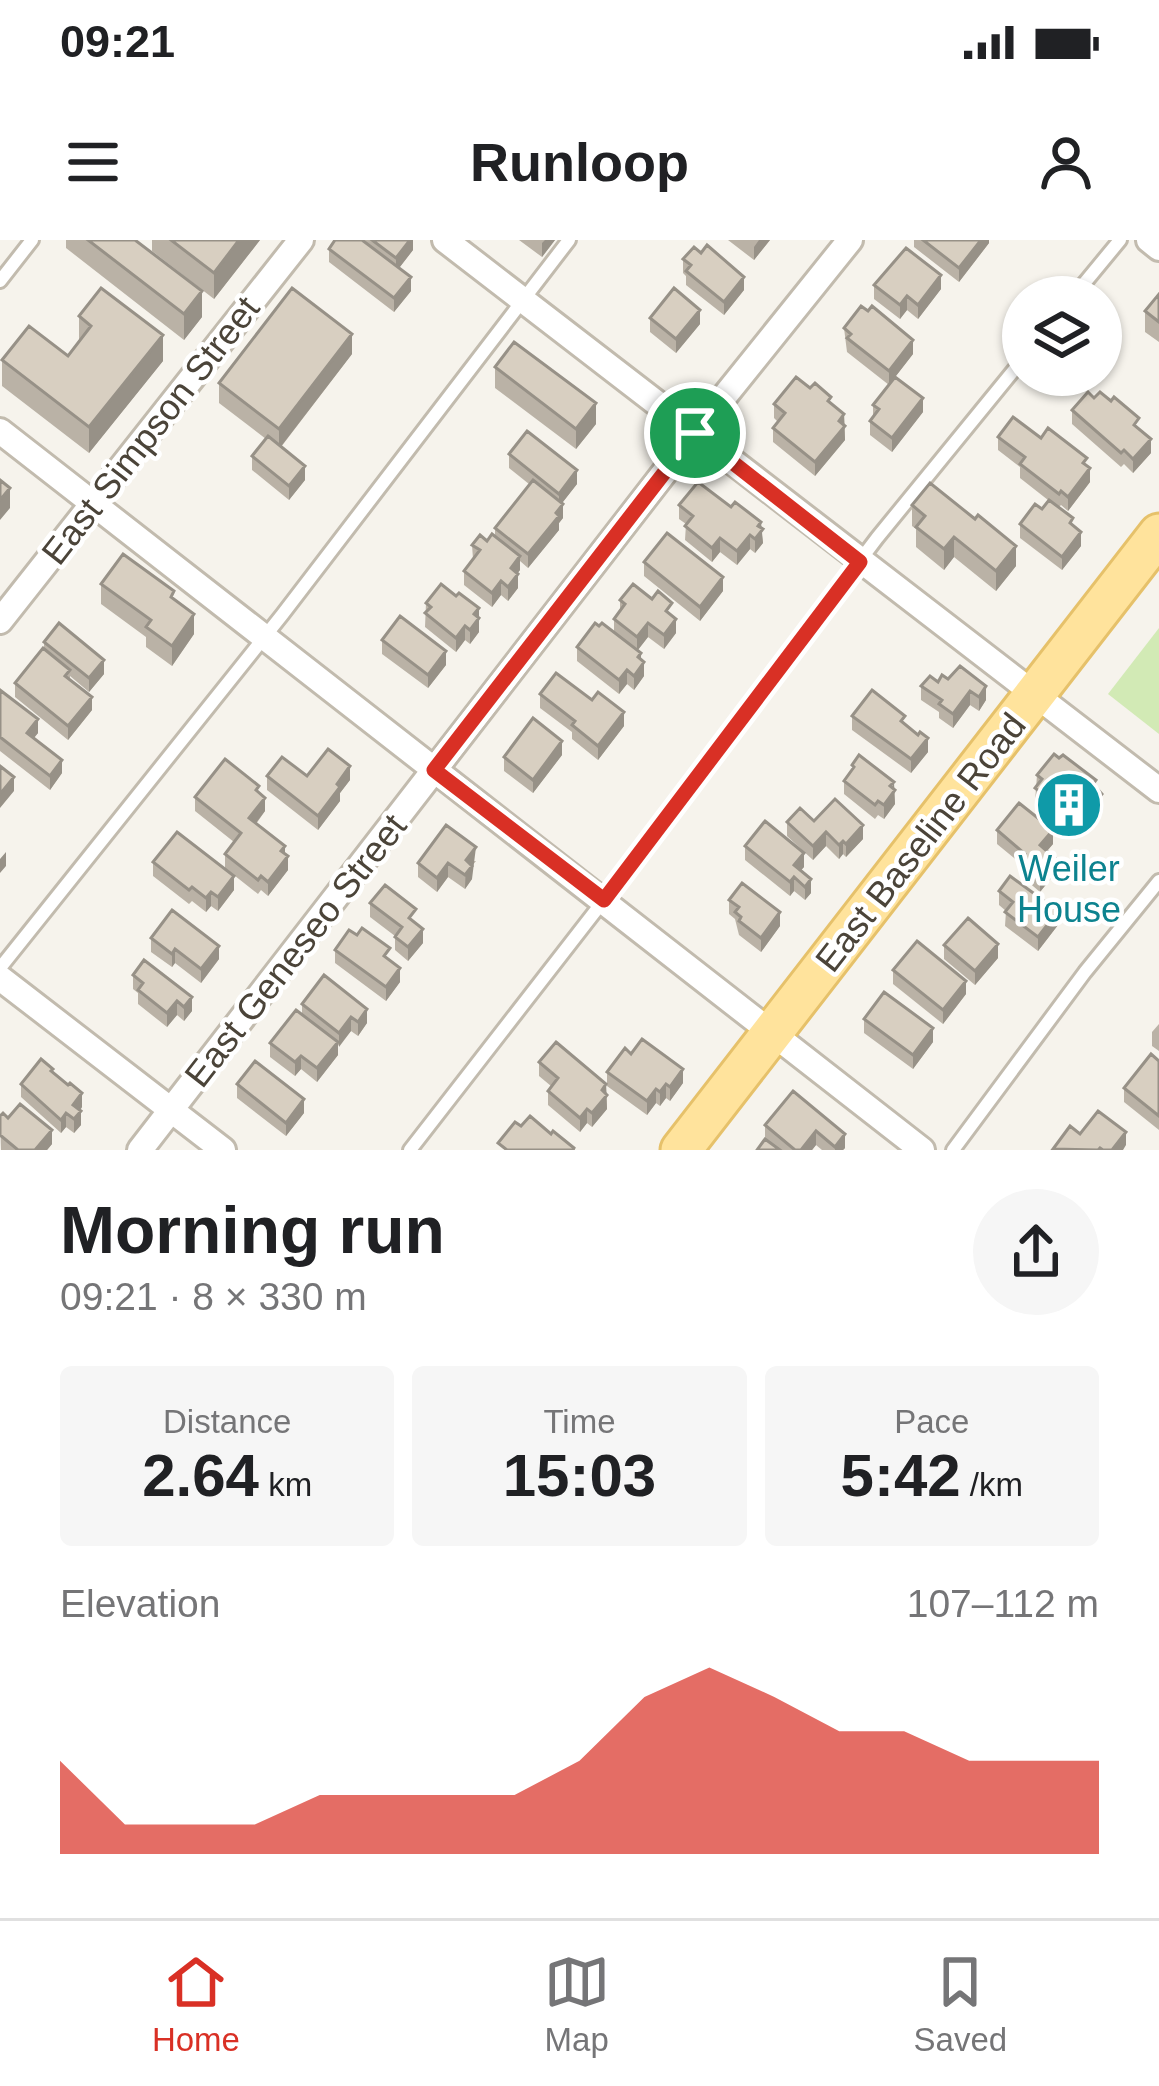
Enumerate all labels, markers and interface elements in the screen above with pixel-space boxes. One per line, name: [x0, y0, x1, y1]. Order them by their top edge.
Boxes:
text: 09:21: [60, 16, 175, 67]
icon: menu: [60, 129, 126, 195]
icon: person: [1033, 129, 1099, 195]
text: Runloop: [470, 132, 689, 192]
map controls: [1002, 276, 1122, 396]
button: layers: [1002, 276, 1122, 396]
street label: East Simpson Street: [33, 288, 268, 572]
pin: [644, 382, 746, 484]
icon: arrive: [662, 400, 728, 466]
street label: East Baseline Road: [807, 705, 1034, 980]
building icon: Weiler House: [1034, 770, 1104, 840]
street label: East Geneseo Street: [176, 806, 414, 1095]
place label: Weiler House: [1017, 848, 1121, 930]
button: share: [973, 1189, 1099, 1315]
text: Morning run: [60, 1193, 445, 1267]
text: 09:21 · 8 × 330 m: [60, 1275, 367, 1318]
text: Distance: [163, 1403, 291, 1440]
text: Time: [543, 1403, 616, 1440]
text: Pace: [894, 1403, 969, 1440]
text: 2.64: [142, 1442, 259, 1509]
text: 15:03: [503, 1442, 656, 1509]
text: 5:42: [841, 1442, 961, 1509]
text: km: [259, 1466, 312, 1503]
text: /km: [961, 1466, 1023, 1503]
text: Elevation: [60, 1582, 220, 1625]
text: 107–112 m: [907, 1582, 1099, 1625]
tab: Home: [152, 1949, 240, 2059]
tab: Map: [544, 1949, 610, 2059]
tab: Saved: [914, 1949, 1007, 2059]

